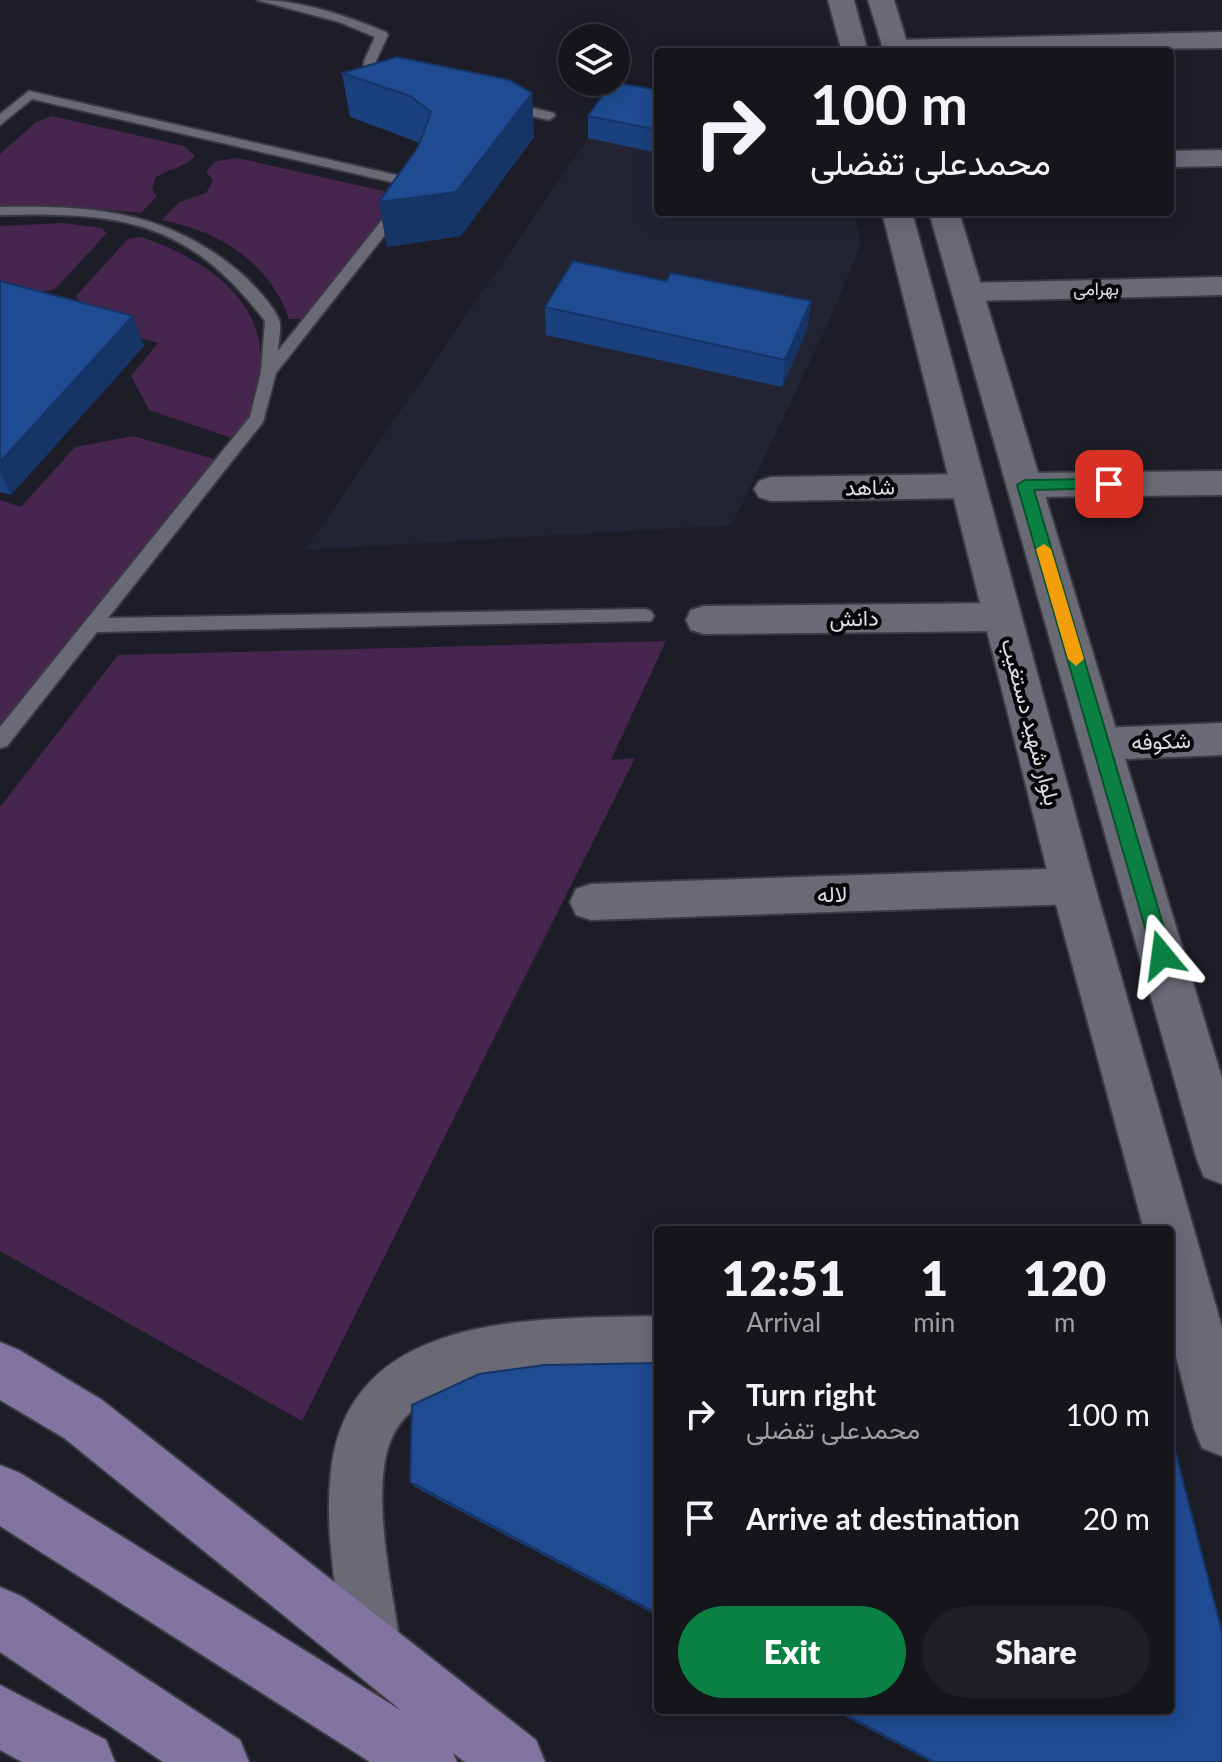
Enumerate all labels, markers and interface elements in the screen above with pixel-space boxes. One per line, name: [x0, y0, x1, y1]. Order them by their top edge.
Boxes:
map controls: [558, 24, 630, 96]
button: layers: [558, 24, 630, 96]
text: 100 m: [810, 70, 968, 137]
icon: right: [678, 80, 782, 184]
text: محمدعلی تفضلی: [810, 139, 1051, 183]
street label: بهرامی: [1073, 277, 1119, 300]
pin: [1075, 450, 1143, 518]
icon: arrive: [1087, 462, 1131, 506]
street label: شاهد: [845, 473, 895, 500]
street label: دانش: [829, 604, 879, 632]
street label: بلوار شهید دستغیب: [995, 635, 1067, 809]
street label: شکوفه: [1131, 726, 1191, 756]
street label: لاله: [816, 879, 848, 908]
position arrow: [1120, 913, 1204, 997]
text: 12:51: [722, 1249, 846, 1306]
text: 1: [920, 1249, 948, 1306]
text: 120: [1023, 1249, 1106, 1306]
text: Arrival: [746, 1306, 821, 1338]
text: min: [913, 1306, 955, 1338]
text: m: [1054, 1306, 1075, 1338]
text: Turn right: [746, 1376, 876, 1412]
icon: right: [678, 1392, 722, 1436]
text: 100 m: [1065, 1396, 1150, 1432]
text: محمدعلی تفضلی: [746, 1413, 920, 1445]
icon: arrive: [678, 1496, 722, 1540]
text: Arrive at destination: [746, 1500, 1020, 1536]
text: 20 m: [1083, 1500, 1150, 1536]
button: Exit: [678, 1606, 906, 1698]
button: Share: [922, 1606, 1150, 1698]

